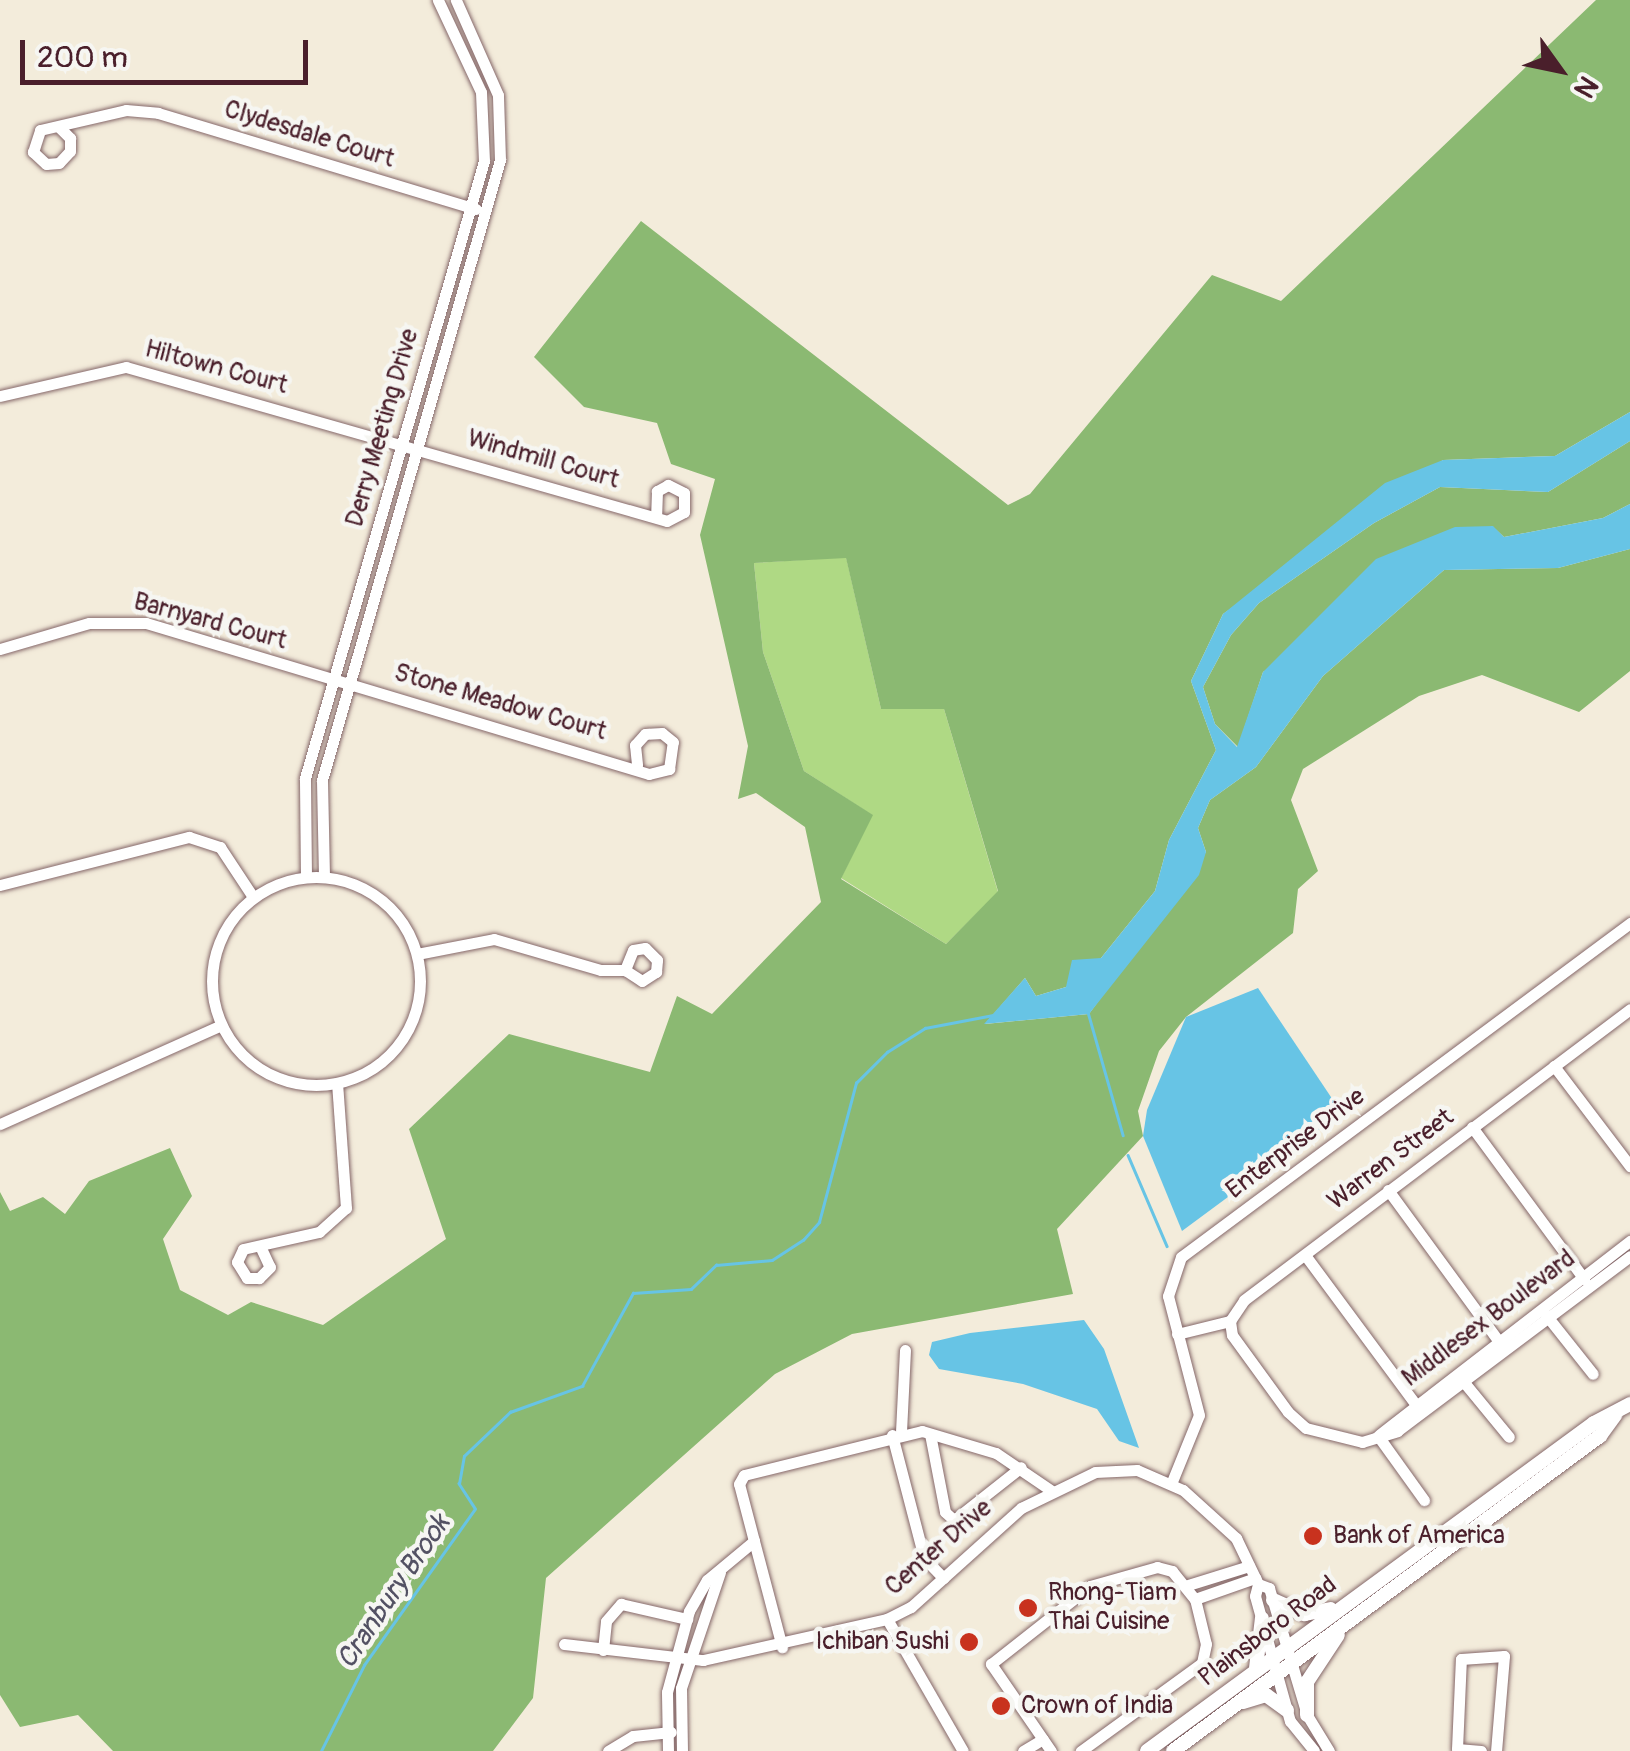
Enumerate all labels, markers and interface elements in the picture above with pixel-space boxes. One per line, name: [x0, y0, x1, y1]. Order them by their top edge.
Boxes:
scale bar: [25, 20, 312, 82]
north arrow: [1510, 20, 1610, 120]
text: 200 m: [37, 39, 128, 76]
text: N: [1566, 69, 1605, 104]
street label: Clydesdale Court: [220, 95, 398, 175]
street label: Derry Meeting Drive: [340, 326, 426, 530]
street label: Hiltown Court: [141, 335, 291, 401]
street label: Windmill Court: [464, 424, 622, 496]
street label: Barnyard Court: [130, 587, 290, 657]
street label: Stone Meadow Court: [390, 658, 610, 748]
street label: Enterprise Drive: [1221, 1082, 1371, 1206]
street label: Warren Street: [1322, 1103, 1460, 1217]
street label: Middlesex Boulevard: [1397, 1244, 1581, 1394]
street label: Center Drive: [880, 1494, 998, 1602]
water label: Cranbury Brook: [330, 1509, 458, 1675]
place label: Bank of America: [1333, 1521, 1505, 1551]
marker: Bank of America: [1302, 1525, 1324, 1547]
street label: Plainsboro Road: [1193, 1570, 1343, 1694]
place label: Rhong-Tiam Thai Cuisine: [1048, 1579, 1177, 1638]
marker: Rhong-Tiam Thai Cuisine: [1017, 1597, 1039, 1619]
place label: Ichiban Sushi: [816, 1627, 949, 1657]
marker: Ichiban Sushi: [958, 1631, 980, 1653]
place label: Crown of India: [1021, 1691, 1173, 1721]
marker: Crown of India: [990, 1695, 1012, 1717]

